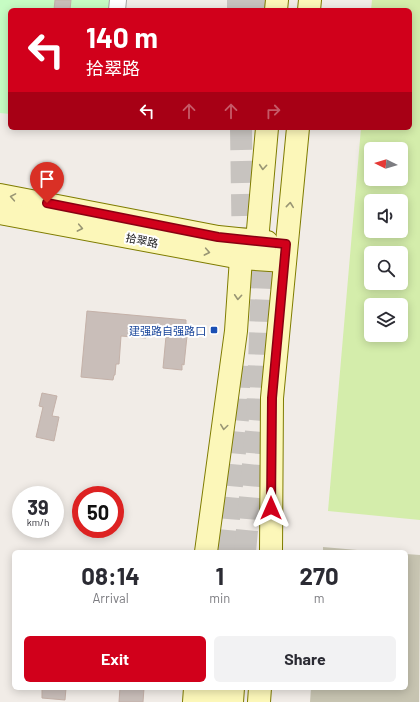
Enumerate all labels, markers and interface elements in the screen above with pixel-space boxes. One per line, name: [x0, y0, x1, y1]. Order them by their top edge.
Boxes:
text: 140 m: [86, 20, 158, 54]
icon: left: [20, 24, 72, 76]
text: 拾翠路: [86, 57, 140, 79]
icon: left: [136, 100, 158, 122]
icon: ahead: [178, 100, 200, 122]
icon: ahead: [220, 100, 242, 122]
icon: right: [262, 100, 284, 122]
north arrow: [364, 142, 408, 186]
map controls: [364, 142, 408, 342]
pin: [30, 162, 64, 203]
one-way arrow: [259, 164, 268, 170]
icon: arrive: [36, 168, 58, 190]
one-way arrow: [10, 193, 16, 202]
button: sound: [364, 194, 408, 238]
one-way arrow: [285, 202, 294, 208]
one-way arrow: [76, 223, 83, 232]
street label: 拾翠路: [125, 230, 159, 250]
button: search: [364, 246, 408, 290]
one-way arrow: [204, 247, 210, 256]
one-way arrow: [234, 294, 243, 300]
button: layers: [364, 298, 408, 342]
place label: 建强路自强路口: [129, 324, 206, 337]
marker: 建强路自强路口: [209, 325, 219, 335]
one-way arrow: [220, 423, 229, 430]
speed limit sign: 50: [72, 486, 124, 538]
position arrow: [250, 487, 292, 529]
text: 39: [27, 495, 49, 519]
text: km/h: [27, 516, 49, 528]
text: 08:14: [81, 561, 140, 590]
text: 1: [215, 561, 224, 590]
text: 270: [300, 561, 339, 590]
text: Arrival: [92, 590, 129, 606]
text: min: [209, 590, 230, 606]
text: m: [314, 590, 324, 606]
button: Exit: [24, 636, 206, 682]
button: Share: [214, 636, 396, 682]

